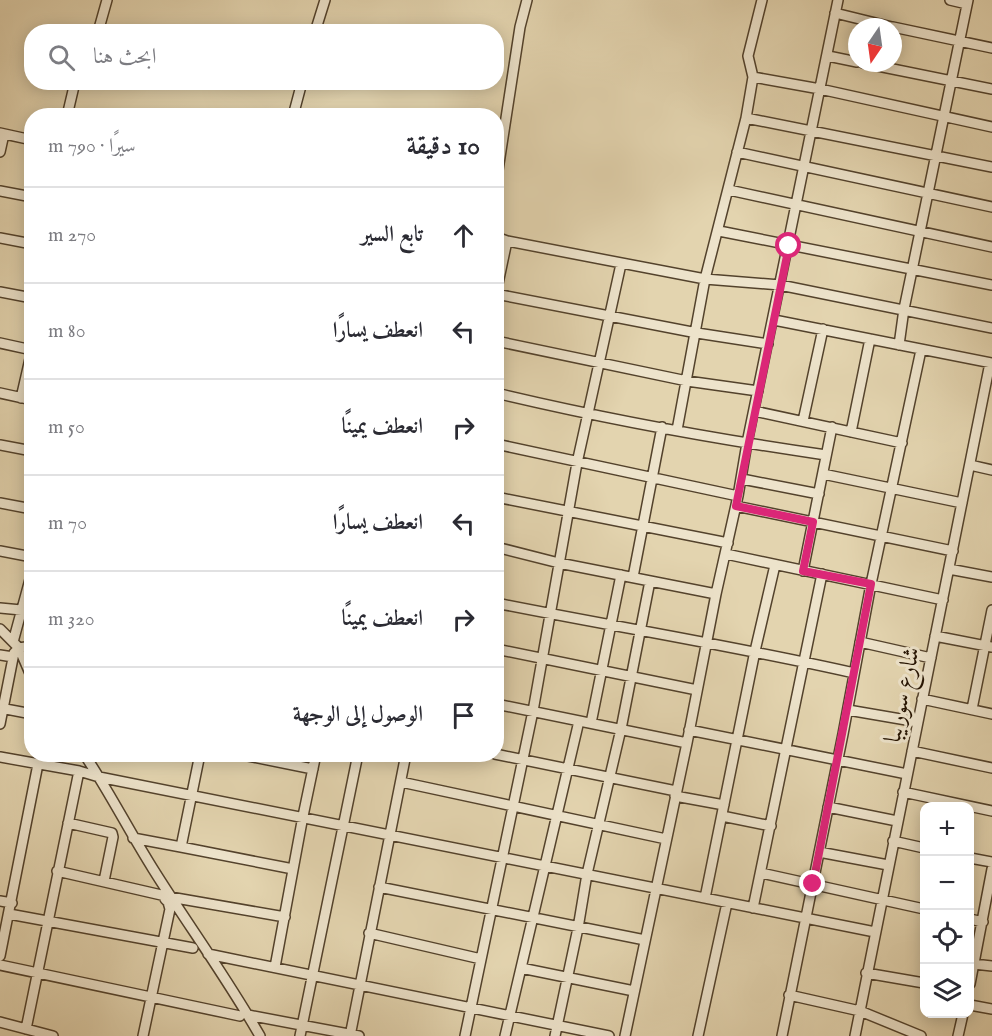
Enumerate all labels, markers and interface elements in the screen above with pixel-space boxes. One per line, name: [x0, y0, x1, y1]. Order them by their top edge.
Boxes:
north arrow: [848, 18, 902, 72]
search box: [24, 24, 504, 90]
icon: search: [45, 41, 78, 74]
text: ابحث هنا: [93, 43, 156, 71]
text: 10 دقيقة: [407, 130, 480, 163]
text: سيرًا · 790 m: [48, 134, 136, 159]
icon: ahead: [447, 219, 480, 252]
text: تابع السير: [361, 221, 423, 249]
text: 270 m: [48, 223, 96, 248]
route start: [775, 232, 801, 258]
icon: left: [447, 315, 480, 348]
text: انعطف يسارًا: [333, 317, 423, 345]
text: 80 m: [48, 319, 86, 344]
icon: right: [447, 411, 480, 444]
text: انعطف يمينًا: [342, 413, 423, 441]
text: 50 m: [48, 415, 85, 440]
icon: left: [447, 507, 480, 540]
text: انعطف يسارًا: [333, 509, 423, 537]
text: 70 m: [48, 511, 87, 536]
icon: right: [447, 603, 480, 636]
text: انعطف يمينًا: [342, 605, 423, 633]
text: 320 m: [48, 607, 95, 632]
street label: شارع سوريبا: [878, 644, 931, 746]
icon: arrive: [447, 699, 480, 732]
text: الوصول إلى الوجهة: [293, 701, 423, 729]
map controls: [920, 802, 974, 1018]
button: +: [920, 802, 974, 856]
button: −: [920, 856, 974, 910]
route end: [799, 870, 825, 896]
button: locate: [920, 910, 974, 964]
button: layers: [920, 964, 974, 1018]

